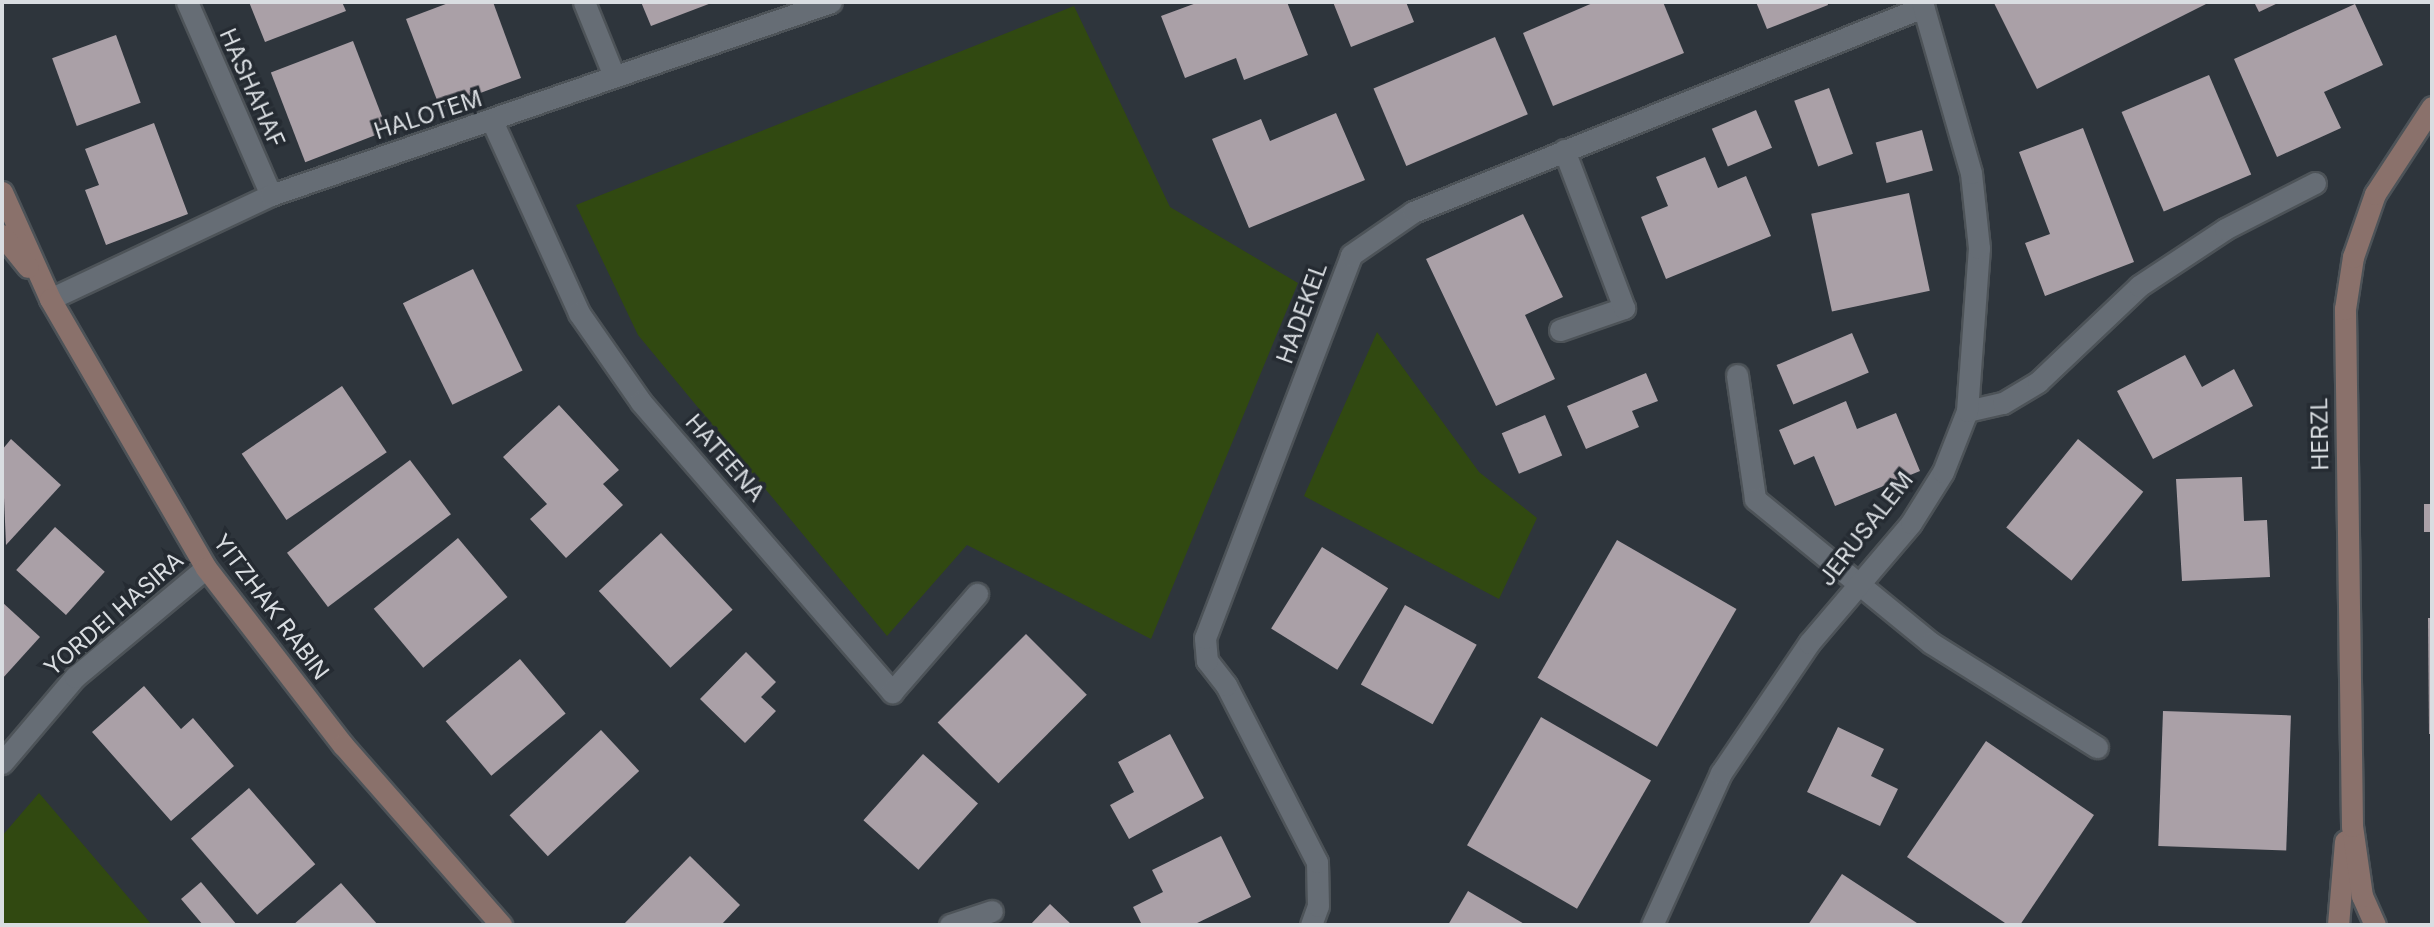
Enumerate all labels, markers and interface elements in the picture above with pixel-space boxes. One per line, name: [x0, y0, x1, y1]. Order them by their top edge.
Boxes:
street label: HASHAHAF: [214, 24, 290, 152]
street label: HALOTEM: [371, 85, 485, 145]
street label: HADEKEL: [1271, 259, 1333, 367]
street label: HERZL: [2306, 397, 2334, 471]
street label: HATEENA: [680, 409, 770, 507]
street label: JERUSALEM: [1813, 466, 1919, 592]
street label: YITZHAK RABIN: [207, 529, 335, 685]
street label: YORDEI HASIRA: [39, 546, 189, 682]

